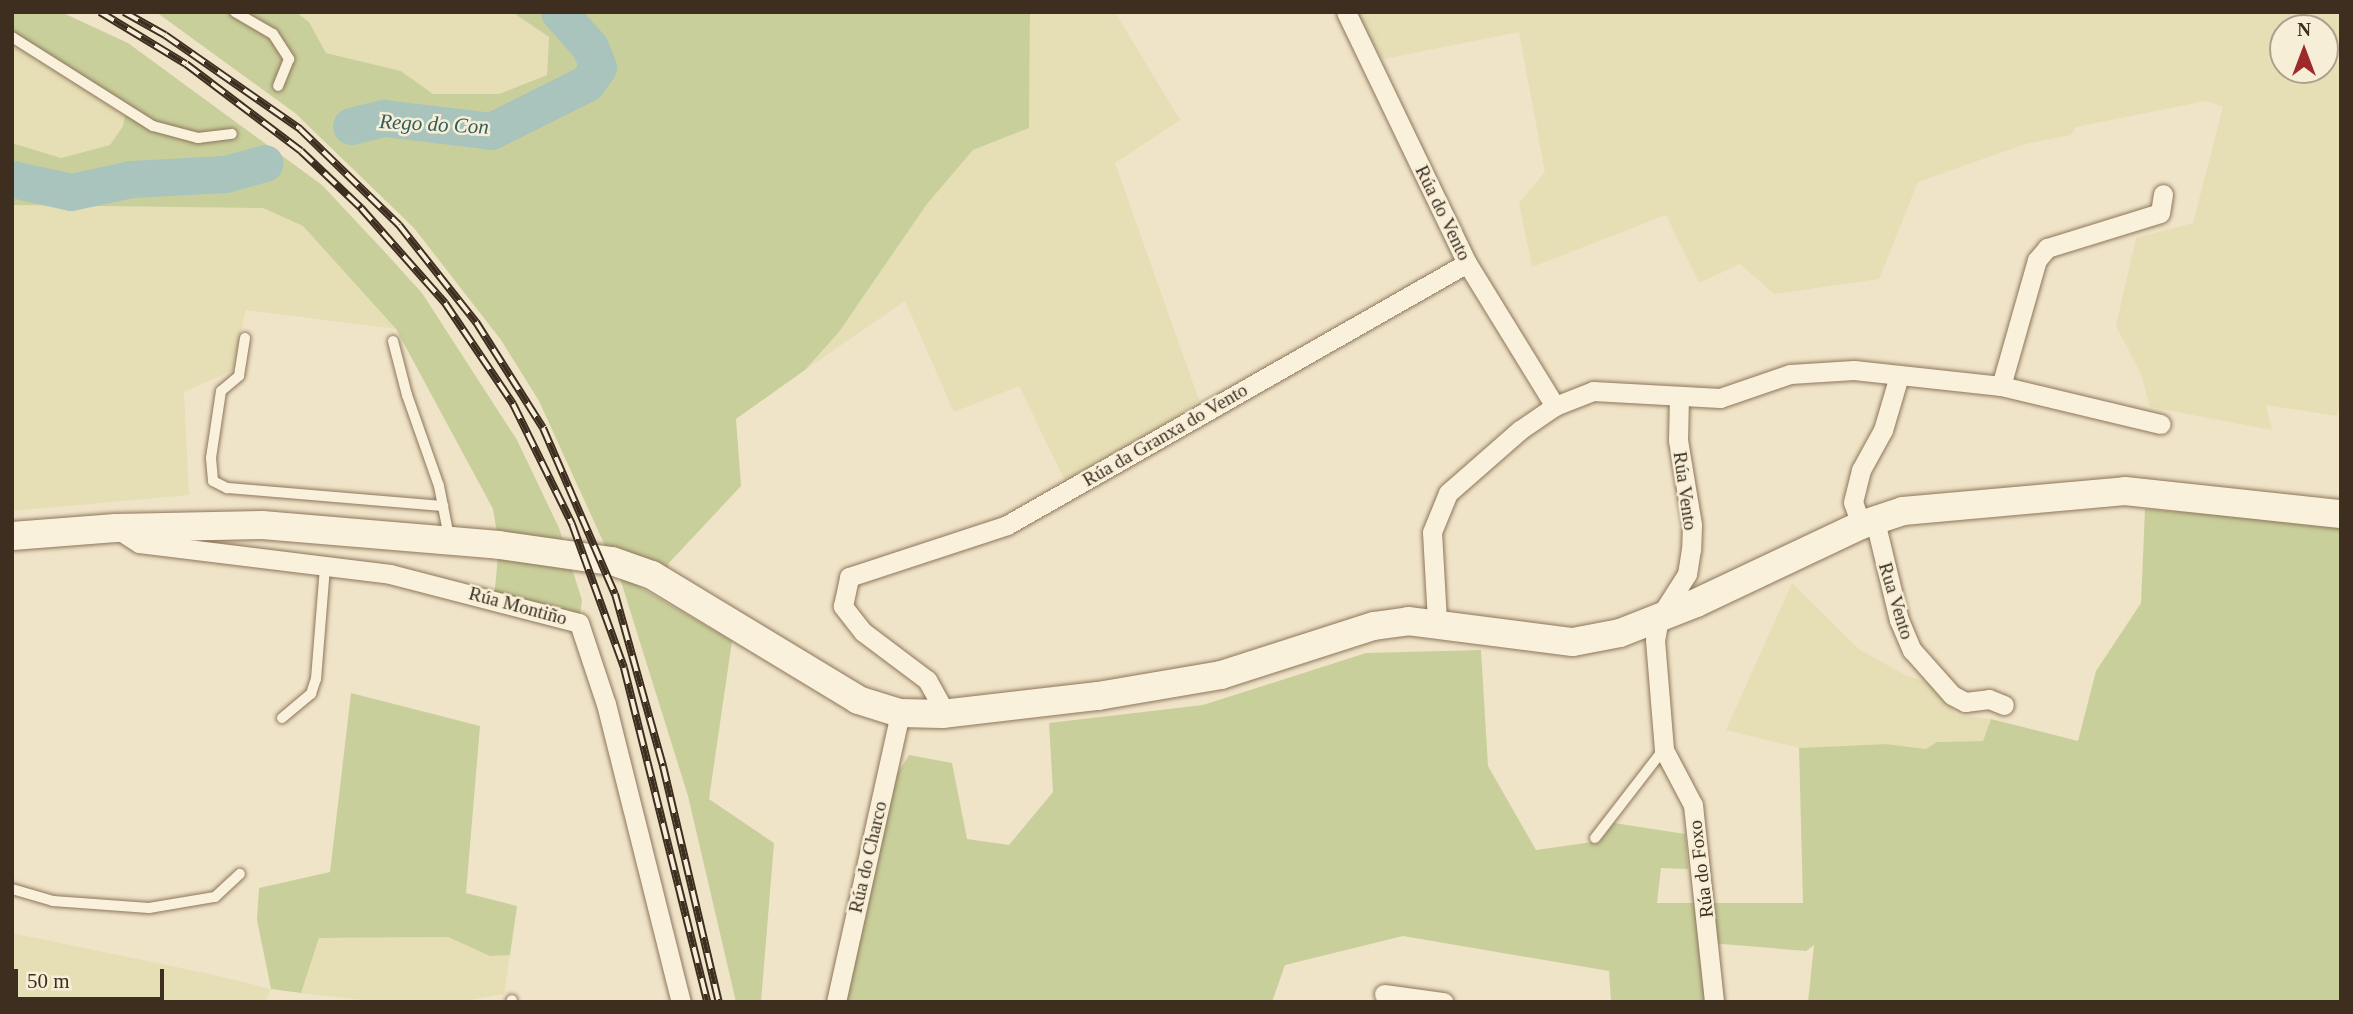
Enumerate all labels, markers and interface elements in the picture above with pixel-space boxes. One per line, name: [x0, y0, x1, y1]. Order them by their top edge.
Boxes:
north arrow: [2269, 14, 2339, 84]
text: N: [2297, 19, 2311, 40]
water label: Rego do Con: [379, 109, 489, 139]
street label: Rúa do Vento: [1410, 162, 1476, 264]
street label: Rúa da Granxa do Vento: [1078, 378, 1252, 492]
street label: Rúa Vento: [1668, 450, 1702, 532]
street label: Rua Vento: [1873, 560, 1919, 642]
street label: Rúa Montiño: [466, 582, 570, 630]
street label: Rúa do Charco: [844, 799, 892, 915]
street label: Rúa do Foxo: [1684, 819, 1718, 919]
scale bar: [18, 954, 168, 998]
text: 50 m: [27, 969, 70, 993]

